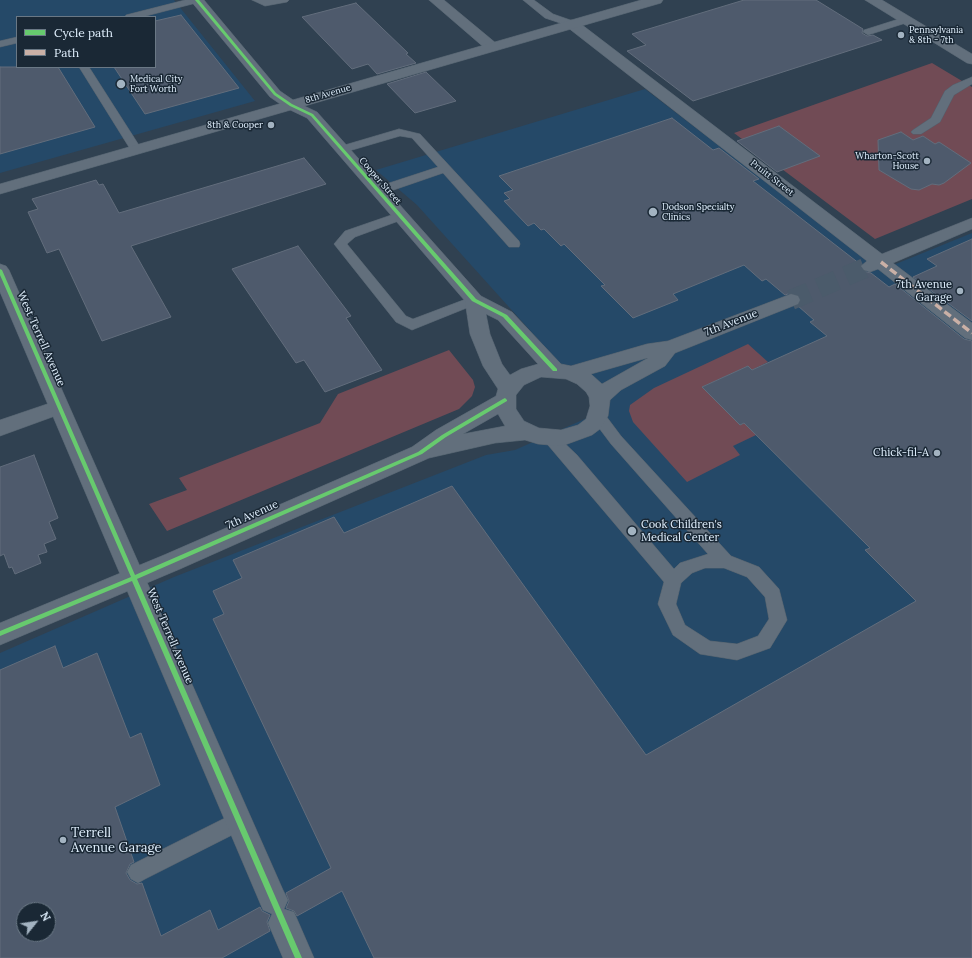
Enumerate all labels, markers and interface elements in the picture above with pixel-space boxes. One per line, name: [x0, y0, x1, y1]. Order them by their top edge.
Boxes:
legend: [16, 16, 156, 68]
text: Cycle path: [54, 25, 113, 40]
place label: Pennsylvania & 8th - 7th: [909, 25, 963, 46]
marker: Pennsylvania & 8th - 7th: [896, 30, 906, 40]
text: Path: [54, 45, 79, 60]
place label: Medical City Fort Worth: [130, 74, 182, 95]
marker: Medical City Fort Worth: [115, 78, 127, 90]
street label: 8th Avenue: [304, 82, 352, 106]
place label: 8th & Cooper: [207, 120, 263, 130]
marker: 8th & Cooper: [266, 120, 276, 130]
place label: Wharton-Scott House: [855, 151, 919, 172]
street label: Cooper Street: [357, 155, 403, 207]
marker: Wharton-Scott House: [922, 156, 932, 166]
street label: Pruitt Street: [748, 158, 796, 198]
place label: Dodson Specialty Clinics: [662, 202, 735, 223]
marker: Dodson Specialty Clinics: [647, 206, 659, 218]
place label: 7th Avenue Garage: [896, 278, 952, 304]
marker: 7th Avenue Garage: [955, 286, 965, 296]
street label: West Terrell Avenue: [14, 289, 68, 389]
street label: 7th Avenue: [702, 307, 760, 339]
place label: Chick-fil-A: [873, 446, 929, 460]
marker: Chick-fil-A: [932, 448, 942, 458]
street label: 7th Avenue: [224, 498, 280, 532]
place label: Cook Children's Medical Center: [641, 518, 722, 544]
marker: Cook Children's Medical Center: [626, 525, 638, 537]
street label: West Terrell Avenue: [144, 586, 196, 686]
place label: Terrell Avenue Garage: [71, 825, 162, 856]
marker: Terrell Avenue Garage: [58, 835, 68, 845]
north arrow: [16, 902, 56, 942]
text: N: [37, 909, 54, 924]

